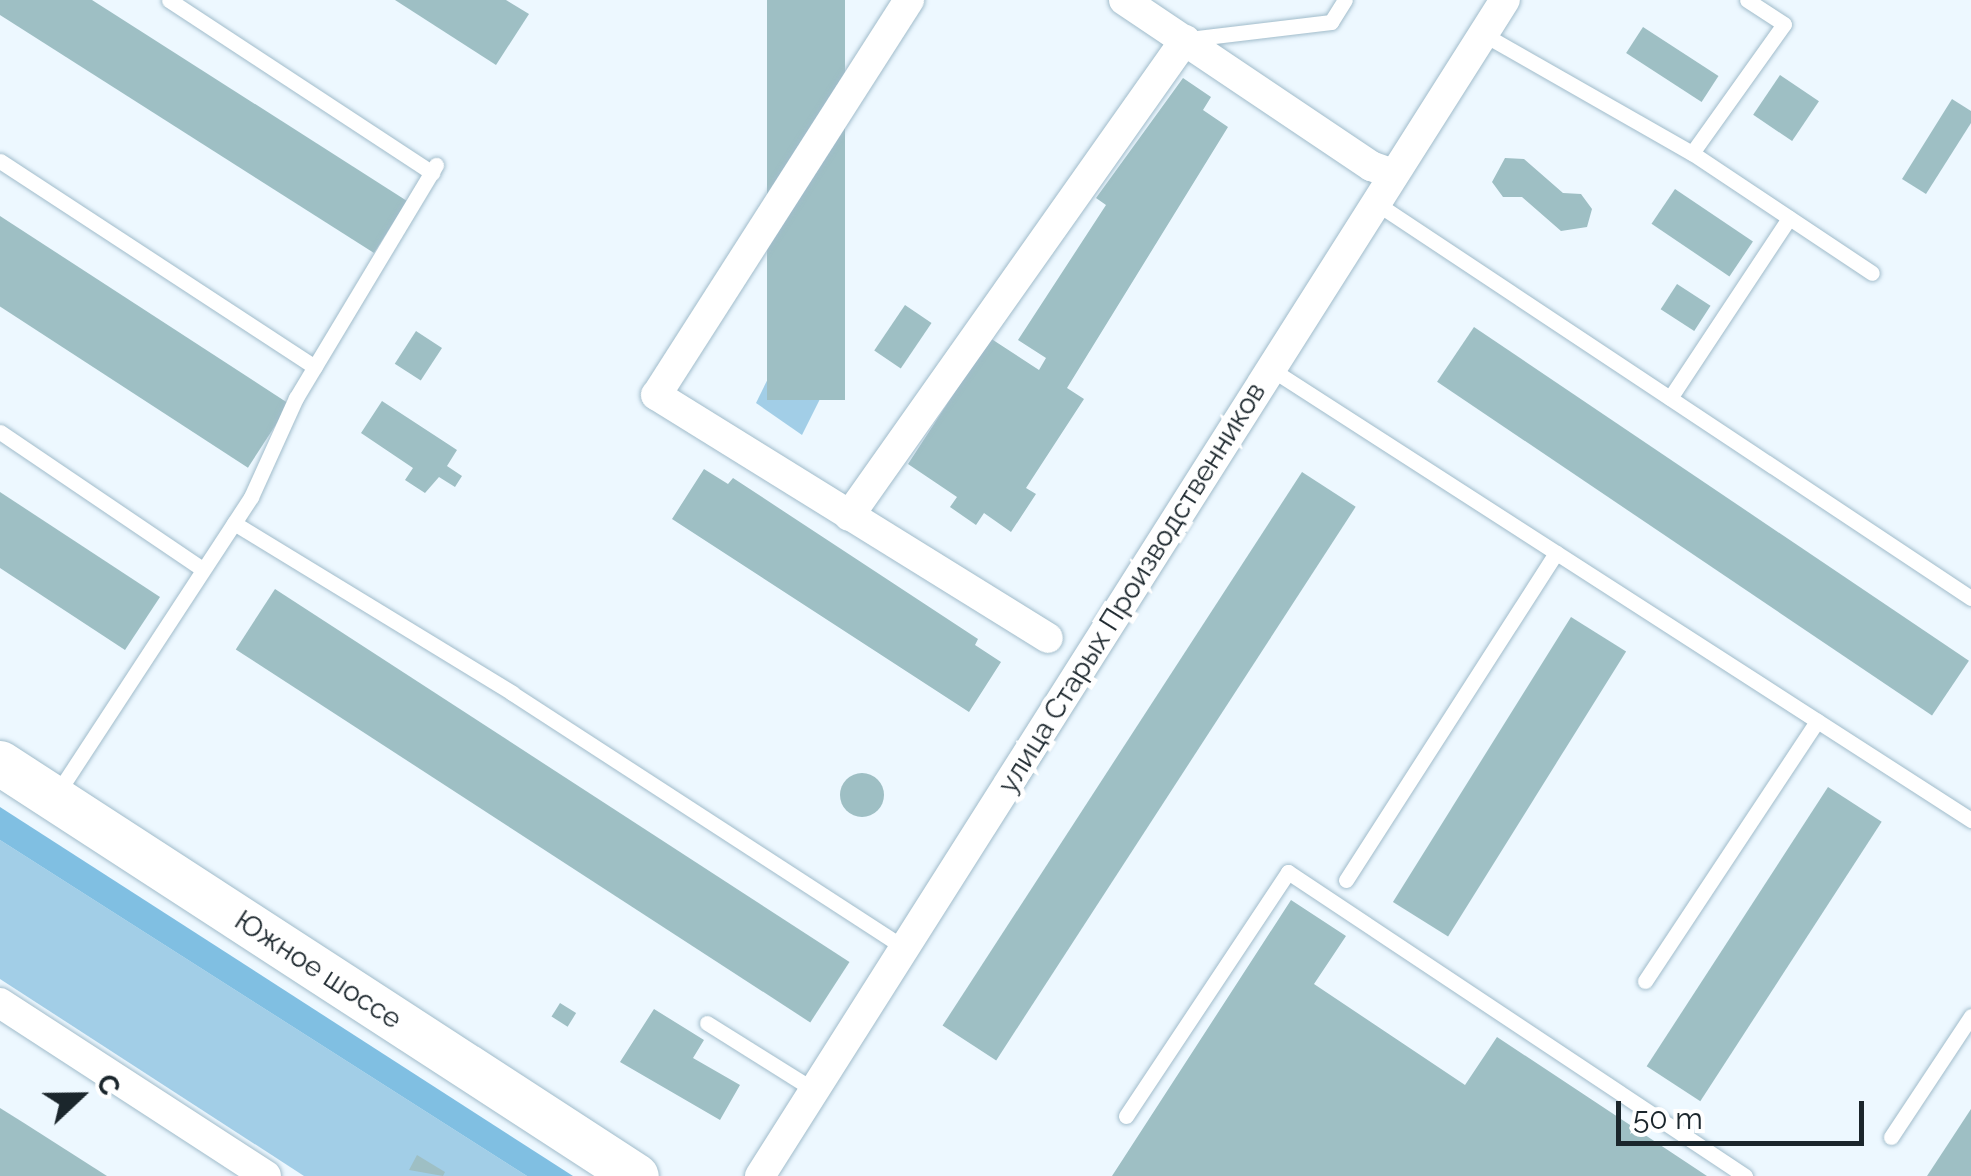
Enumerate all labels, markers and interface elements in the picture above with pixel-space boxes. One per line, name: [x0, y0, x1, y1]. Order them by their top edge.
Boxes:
street label: улица Старых Производственников: [991, 377, 1273, 799]
street label: Южное шоссе: [228, 904, 408, 1036]
north arrow: [30, 1046, 130, 1146]
text: С: [89, 1069, 127, 1100]
scale bar: [1621, 1081, 1868, 1143]
text: 50 m: [1633, 1101, 1703, 1136]

